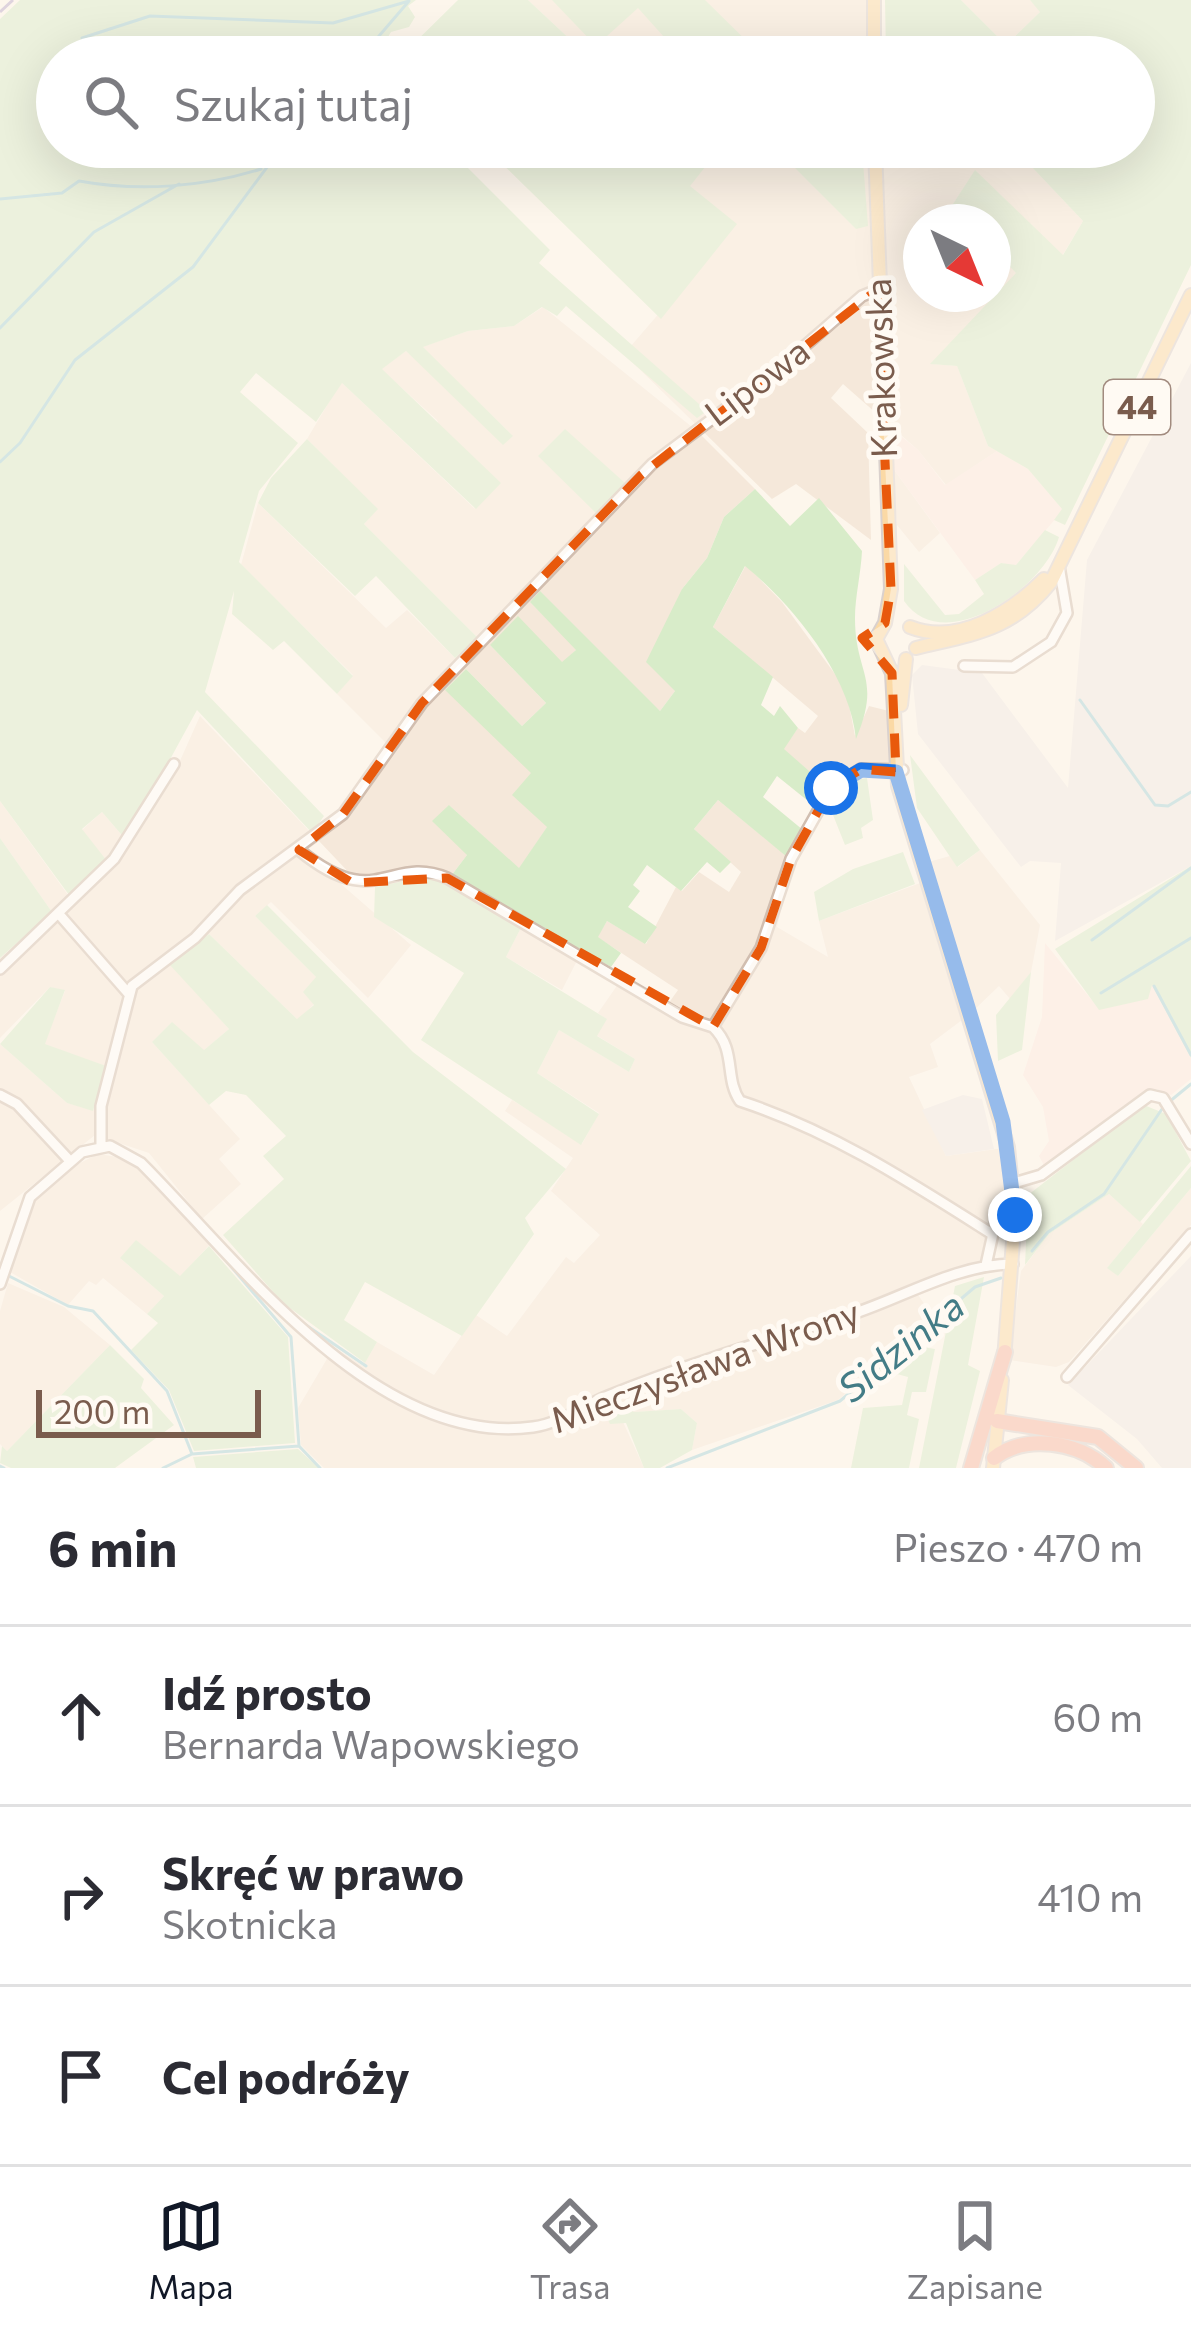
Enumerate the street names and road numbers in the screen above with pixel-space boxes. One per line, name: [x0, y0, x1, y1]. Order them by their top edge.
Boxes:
street label: Krakowska: [854, 277, 904, 459]
street label: Lipowa: [695, 327, 817, 434]
road number: 44: [1104, 380, 1170, 434]
street label: Mieczysława Wrony: [544, 1288, 865, 1440]

